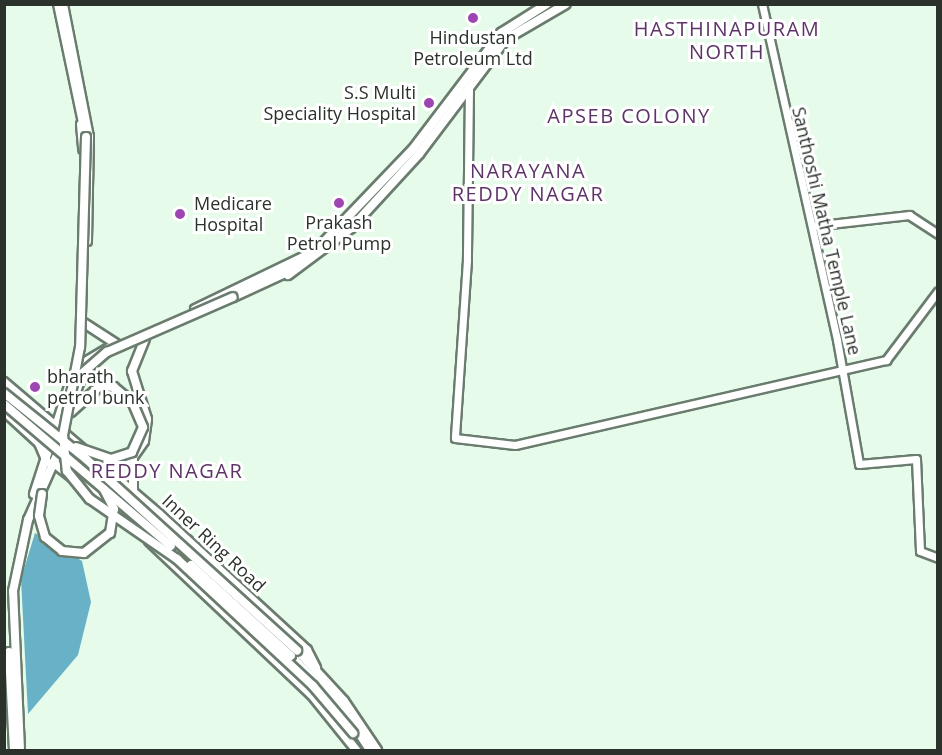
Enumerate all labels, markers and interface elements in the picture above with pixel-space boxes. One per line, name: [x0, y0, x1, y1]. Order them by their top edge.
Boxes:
marker: Hindustan Petroleum Ltd: [466, 11, 480, 25]
district label: HASTHINAPURAM NORTH: [634, 16, 820, 63]
place label: Hindustan Petroleum Ltd: [413, 27, 533, 70]
place label: S.S Multi Speciality Hospital: [263, 82, 416, 124]
marker: S.S Multi Speciality Hospital: [420, 94, 438, 112]
district label: APSEB COLONY: [547, 103, 711, 127]
street label: Santhoshi Matha Temple Lane: [788, 105, 866, 357]
district label: NARAYANA REDDY NAGAR: [452, 158, 604, 205]
place label: Medicare Hospital: [194, 193, 272, 236]
marker: Prakash Petrol Pump: [332, 196, 346, 210]
marker: Medicare Hospital: [171, 205, 189, 223]
place label: Prakash Petrol Pump: [287, 212, 391, 254]
place label: bharath petrol bunk: [47, 366, 144, 409]
marker: bharath petrol bunk: [28, 380, 42, 394]
district label: REDDY NAGAR: [91, 458, 243, 482]
street label: Inner Ring Road: [158, 490, 270, 596]

